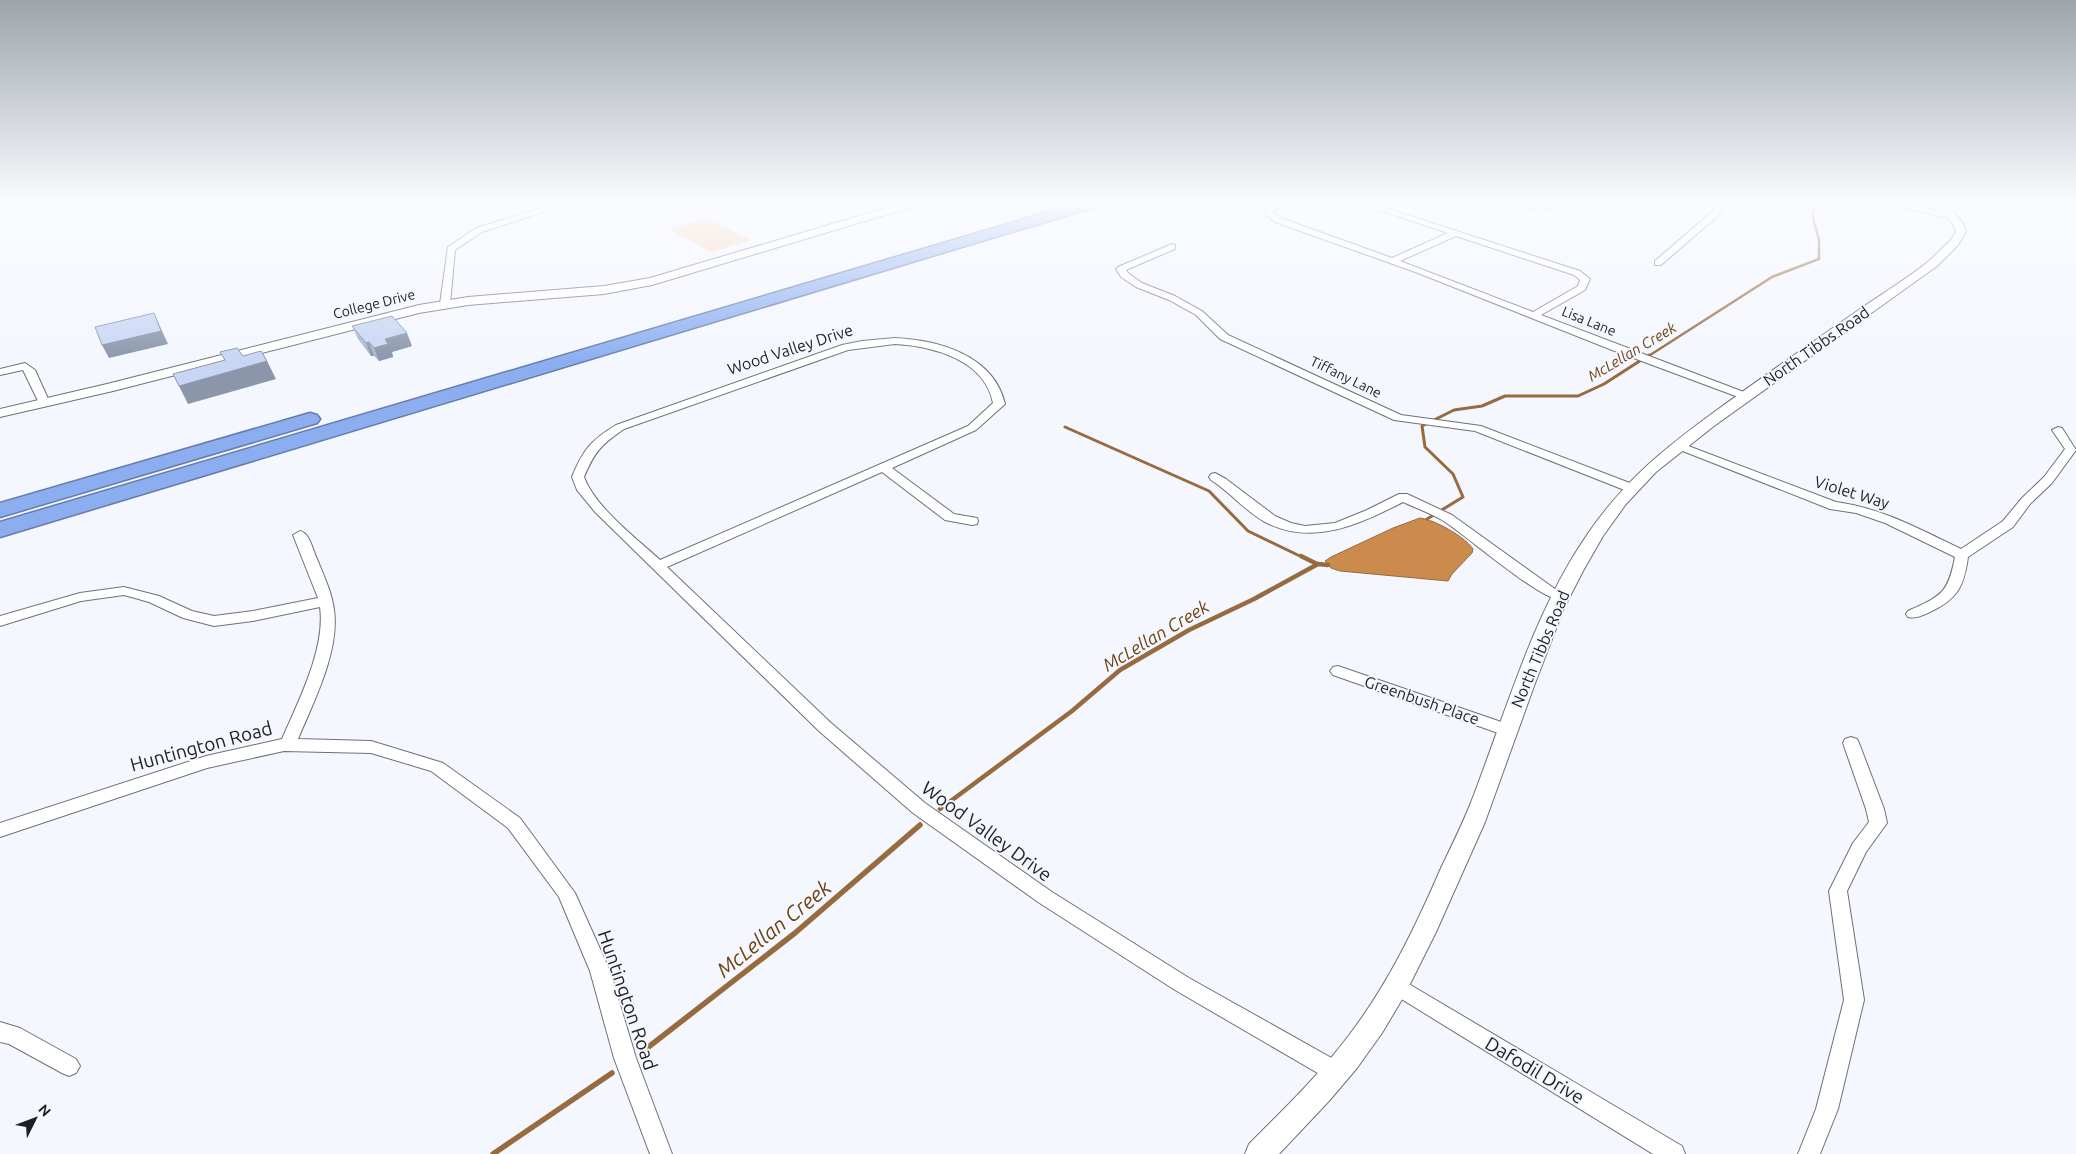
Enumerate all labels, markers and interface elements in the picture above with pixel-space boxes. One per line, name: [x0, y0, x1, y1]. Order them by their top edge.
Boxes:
street label: College Drive: [331, 286, 417, 322]
street label: Lisa Lane: [1560, 303, 1618, 339]
street label: North Tibbs Road: [1760, 303, 1872, 389]
water label: McLellan Creek: [1584, 318, 1679, 385]
street label: Wood Valley Drive: [725, 320, 855, 378]
street label: Tiffany Lane: [1308, 353, 1384, 401]
street label: Violet Way: [1812, 472, 1892, 512]
street label: North Tibbs Road: [1507, 588, 1573, 710]
water label: McLellan Creek: [1099, 595, 1213, 675]
street label: Greenbush Place: [1362, 672, 1482, 728]
street label: Huntington Road: [127, 716, 275, 776]
street label: Wood Valley Drive: [918, 776, 1056, 886]
water label: McLellan Creek: [711, 875, 836, 982]
street label: Huntington Road: [594, 927, 662, 1073]
street label: Dafodil Drive: [1482, 1032, 1588, 1108]
north arrow: [10, 1094, 60, 1144]
text: N: [35, 1101, 54, 1120]

